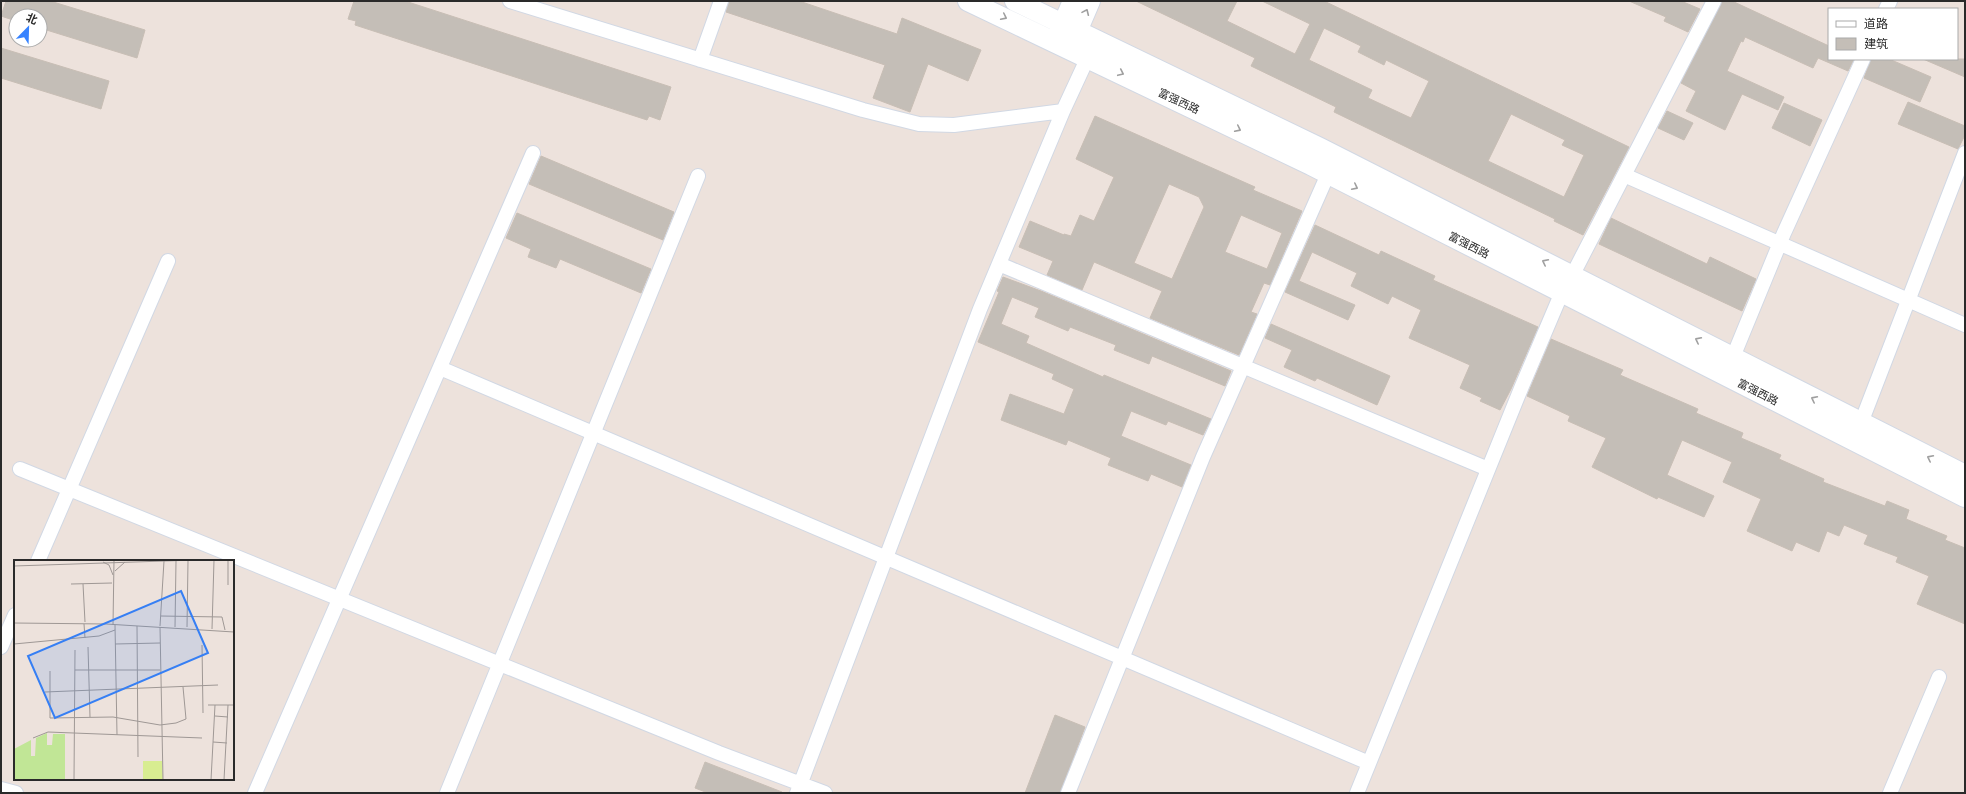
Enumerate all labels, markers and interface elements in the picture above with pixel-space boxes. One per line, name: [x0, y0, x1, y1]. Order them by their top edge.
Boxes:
north arrow: [8, 8, 48, 48]
legend: [1828, 8, 1958, 60]
one-way arrow: [1081, 9, 1089, 16]
text: 北: [24, 11, 39, 27]
one-way arrow: [999, 12, 1007, 20]
text: 道路: [1864, 17, 1888, 31]
text: 建筑: [1864, 37, 1888, 51]
one-way arrow: [1117, 68, 1124, 76]
street label: 富强西路: [1156, 86, 1201, 117]
one-way arrow: [1234, 124, 1242, 132]
one-way arrow: [1350, 183, 1358, 190]
street label: 富强西路: [1446, 230, 1491, 261]
one-way arrow: [1542, 259, 1549, 267]
one-way arrow: [1695, 337, 1703, 345]
street label: 富强西路: [1735, 377, 1780, 408]
one-way arrow: [1811, 396, 1819, 404]
one-way arrow: [1927, 455, 1934, 463]
inset map: [14, 560, 234, 780]

